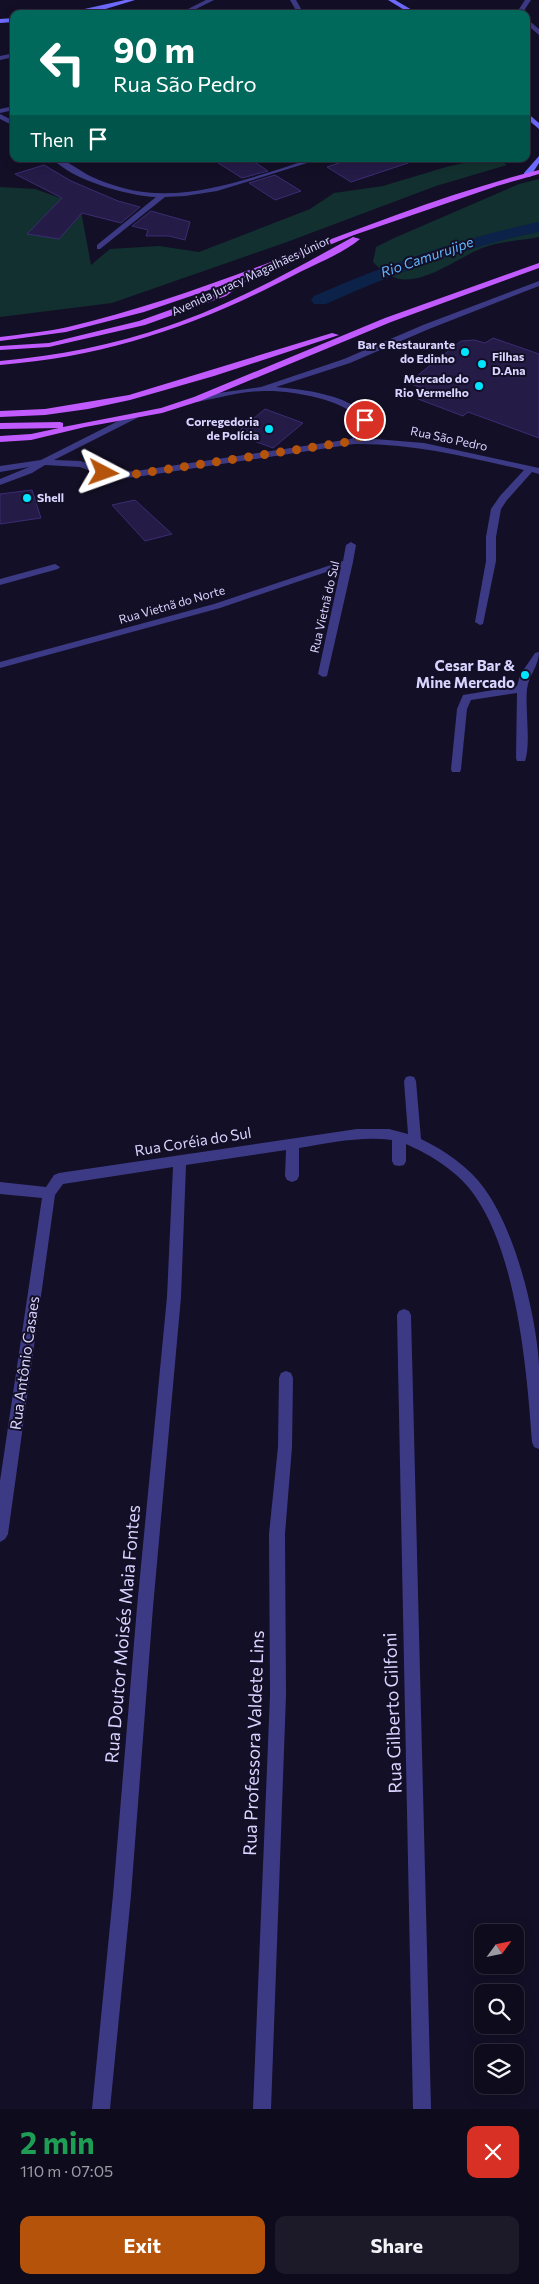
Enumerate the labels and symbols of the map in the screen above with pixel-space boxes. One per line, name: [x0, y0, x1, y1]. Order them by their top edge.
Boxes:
street label: Avenida Juracy Magalhães Júnior: [169, 232, 333, 319]
water label: Rio Camurujipe: [378, 232, 476, 280]
place label: Bar e Restaurante do Edinho: [358, 337, 455, 365]
marker: Bar e Restaurante do Edinho: [459, 346, 471, 358]
place label: Filhas D.Ana: [492, 349, 526, 377]
marker: Filhas D.Ana: [476, 358, 488, 370]
place label: Mercado do Rio Vermelho: [395, 371, 469, 399]
marker: Mercado do Rio Vermelho: [473, 380, 485, 392]
pin: [344, 399, 386, 441]
place label: Corregedoria de Polícia: [186, 414, 259, 442]
marker: Corregedoria de Polícia: [263, 423, 275, 435]
street label: Rua São Pedro: [409, 423, 489, 453]
position arrow: [77, 446, 129, 498]
place label: Shell: [37, 490, 64, 504]
marker: Shell: [21, 492, 33, 504]
street label: Rua Vietnã do Sul: [307, 559, 341, 654]
street label: Rua Vietnã do Norte: [117, 582, 226, 626]
place label: Cesar Bar & Mine Mercado: [416, 656, 516, 691]
marker: Cesar Bar & Mine Mercado: [519, 669, 531, 681]
street label: Rua Coréia do Sul: [133, 1123, 253, 1159]
street label: Rua Antônio Casaes: [6, 1295, 42, 1431]
street label: Rua Doutor Moisés Maia Fontes: [100, 1504, 144, 1764]
street label: Rua Professora Valdete Lins: [238, 1630, 268, 1856]
street label: Rua Gilberto Gilfoni: [378, 1632, 406, 1794]
north arrow: [474, 1924, 524, 1974]

